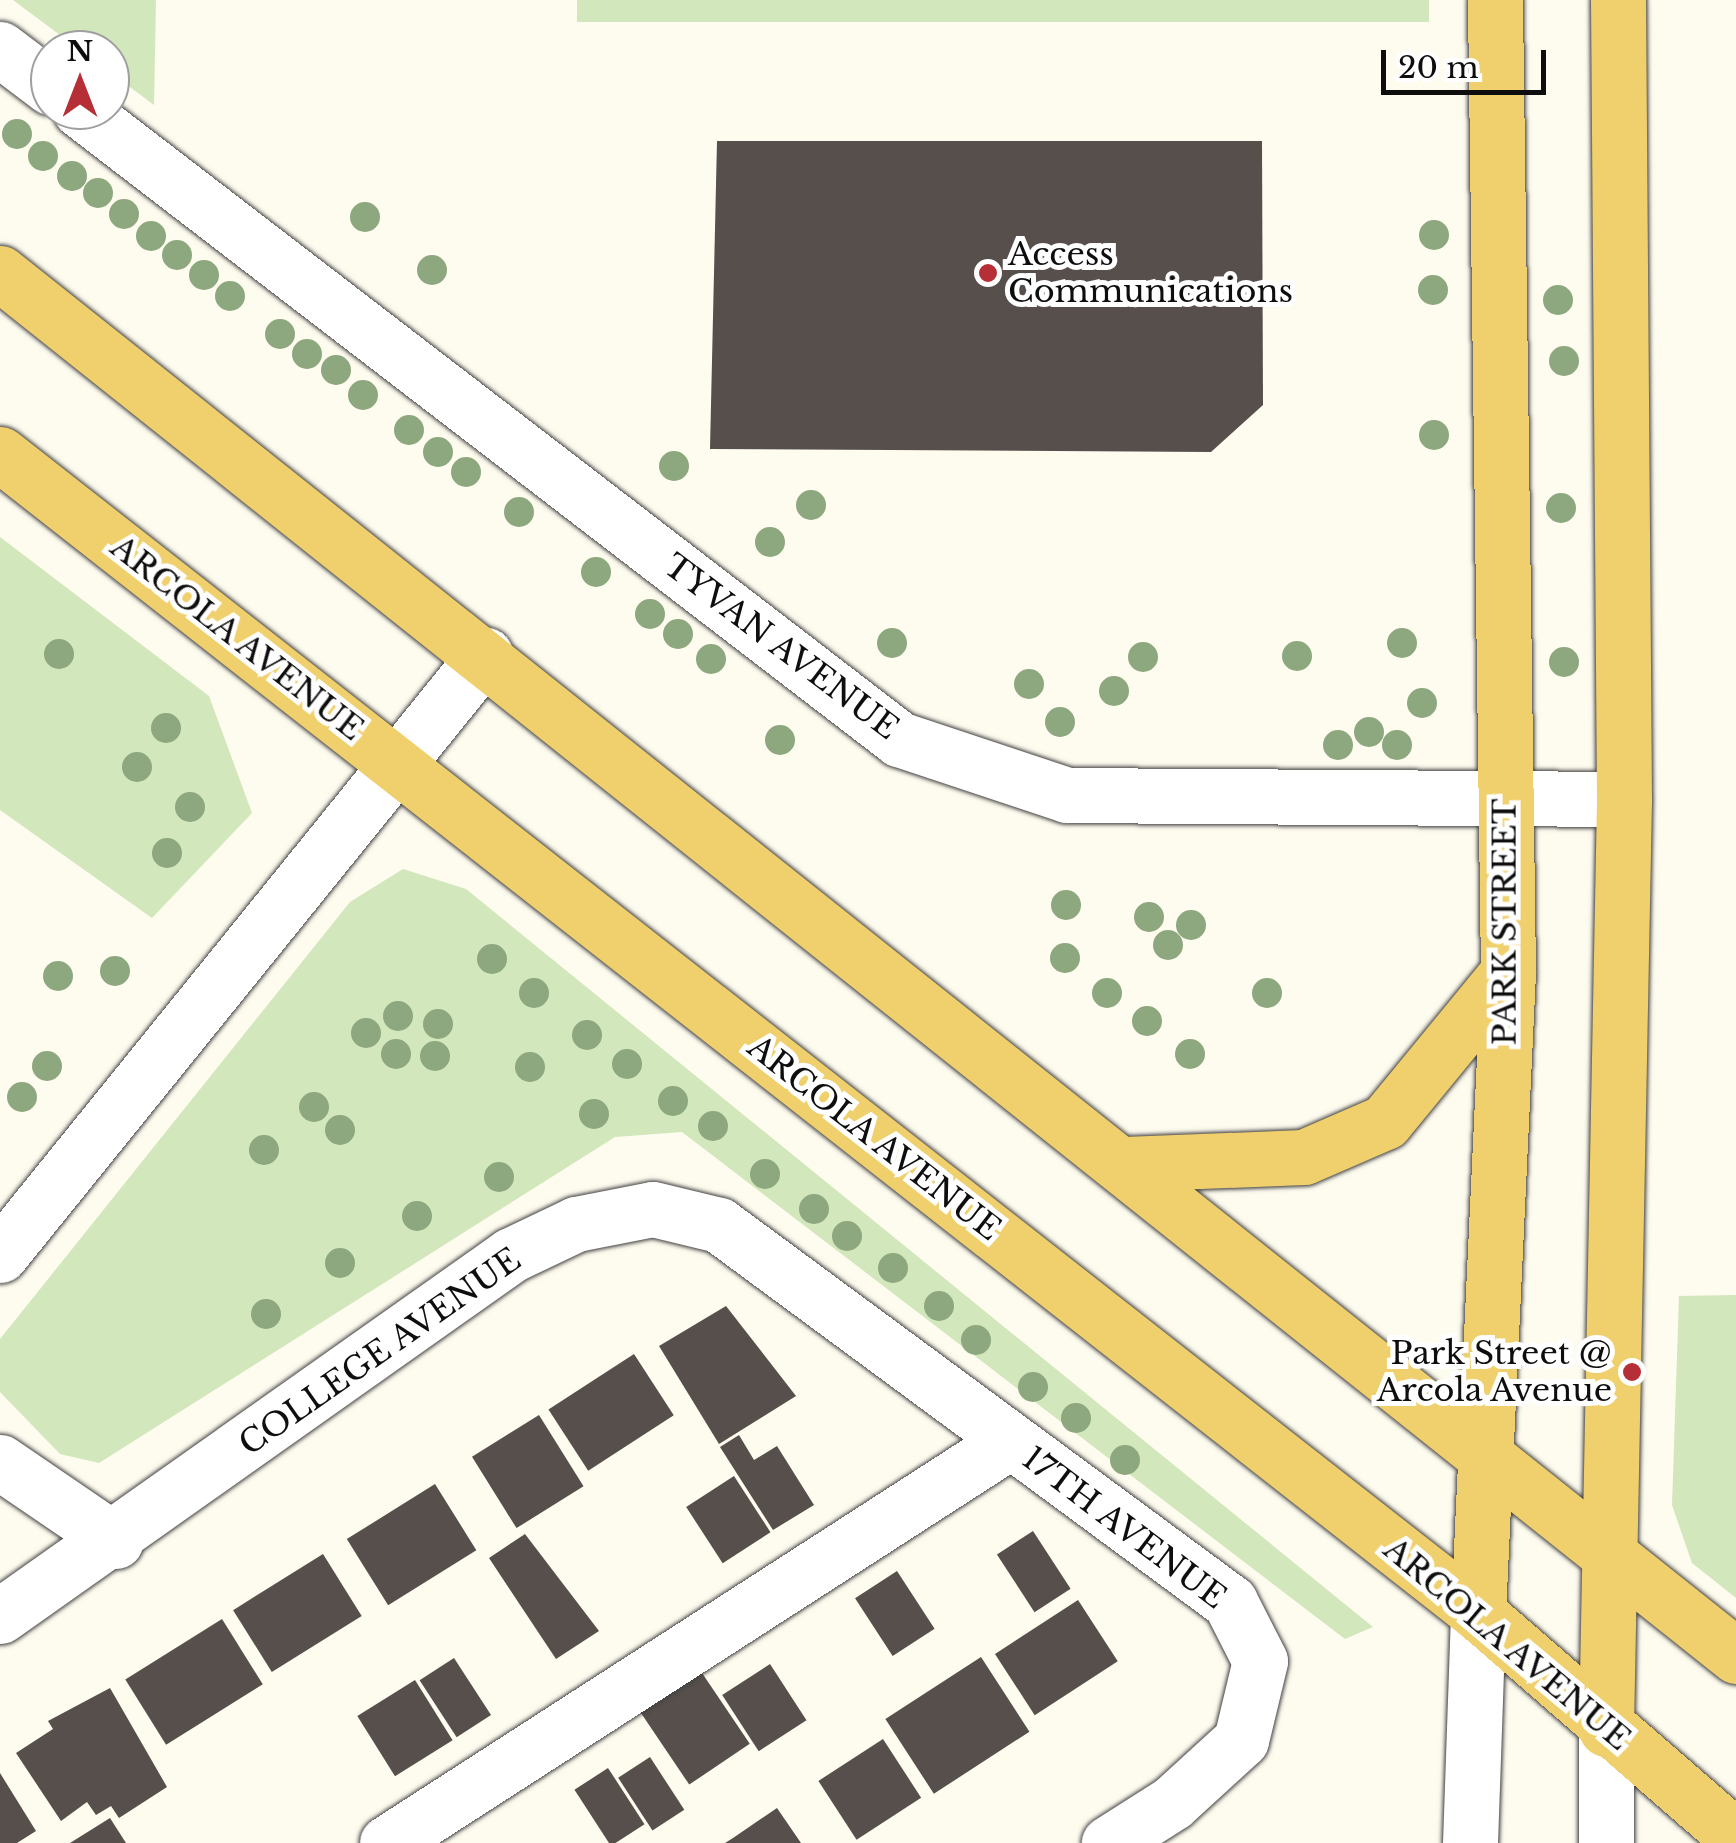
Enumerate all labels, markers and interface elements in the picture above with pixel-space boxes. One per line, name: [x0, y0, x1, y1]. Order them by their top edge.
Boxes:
north arrow: [30, 30, 130, 130]
scale bar: [1386, 30, 1551, 92]
text: N: [67, 34, 93, 69]
text: 20 m: [1398, 49, 1479, 86]
place label: Access Communications: [1008, 236, 1293, 311]
marker: Access Communications: [977, 262, 999, 284]
street label: ARCOLA AVENUE: [102, 527, 372, 749]
street label: TYVAN AVENUE: [656, 546, 906, 748]
street label: PARK STREET: [1486, 798, 1524, 1046]
street label: ARCOLA AVENUE: [739, 1027, 1009, 1249]
street label: COLLEGE AVENUE: [231, 1240, 529, 1464]
place label: Park Street @ Arcola Avenue: [1375, 1335, 1612, 1410]
marker: Park Street @ Arcola Avenue: [1621, 1361, 1643, 1383]
street label: 17TH AVENUE: [1014, 1439, 1234, 1617]
street label: ARCOLA AVENUE: [1375, 1529, 1639, 1759]

